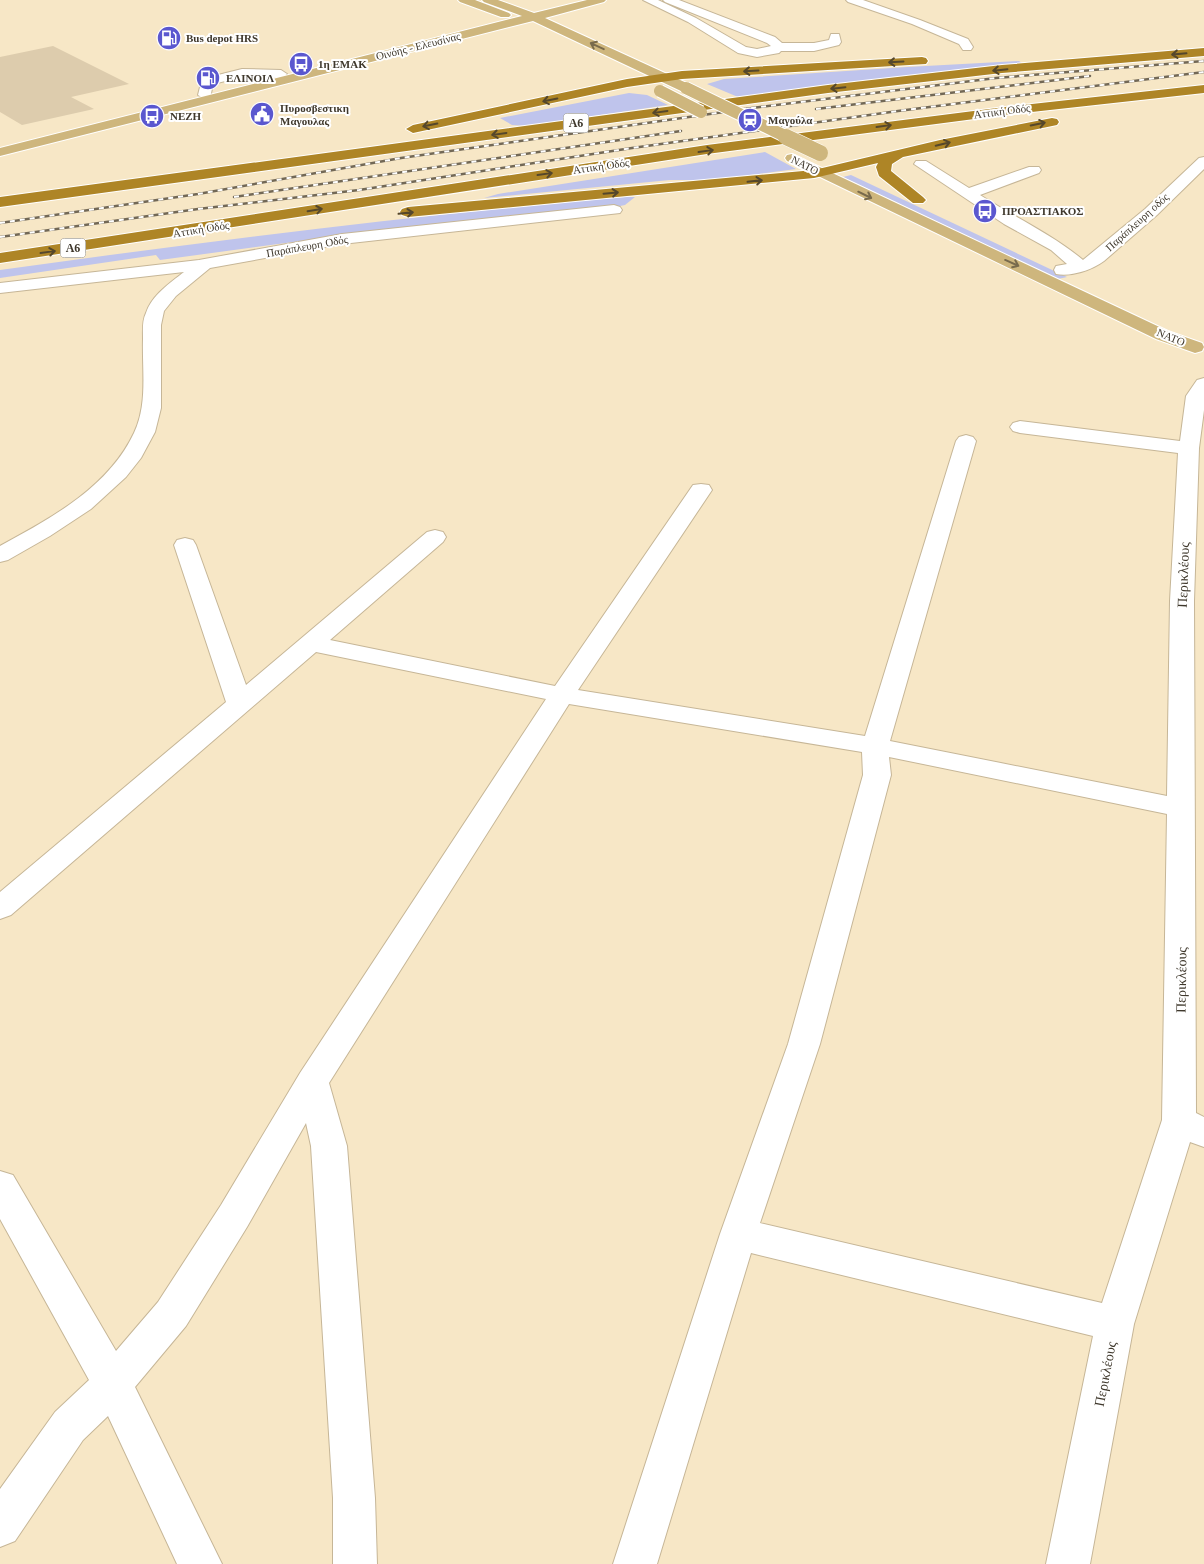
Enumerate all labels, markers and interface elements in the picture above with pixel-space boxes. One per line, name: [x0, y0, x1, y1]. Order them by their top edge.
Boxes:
fuel station icon: Bus depot HRS: [156, 25, 182, 51]
street label: Οινόης - Ελευσίνας: [374, 30, 462, 62]
place label: Bus depot HRS: [186, 32, 258, 44]
one-way arrow: [590, 41, 605, 50]
one-way arrow: [1171, 50, 1187, 59]
bus stop icon: 1η ΕΜΑΚ: [288, 51, 314, 77]
place label: 1η ΕΜΑΚ: [318, 58, 367, 70]
one-way arrow: [889, 58, 905, 67]
fuel station icon: ΕΛΙΝΟΙΛ: [195, 65, 221, 91]
one-way arrow: [992, 65, 1008, 74]
one-way arrow: [743, 66, 759, 75]
place label: ΕΛΙΝΟΙΛ: [226, 72, 274, 84]
one-way arrow: [831, 83, 847, 93]
one-way arrow: [542, 96, 558, 105]
public building icon: Πυροσβεστικη Μαγουλας: [249, 101, 275, 127]
place label: Πυροσβεστικη Μαγουλας: [280, 102, 349, 128]
street label: Αττική Οδός: [973, 102, 1032, 120]
bus stop icon: ΝΕΖΗ: [139, 103, 165, 129]
one-way arrow: [652, 107, 668, 117]
station icon: Μαγούλα: [737, 107, 763, 133]
place label: ΝΕΖΗ: [170, 110, 202, 122]
road number: Α6: [564, 114, 588, 132]
place label: Μαγούλα: [768, 114, 813, 126]
one-way arrow: [1029, 119, 1045, 129]
one-way arrow: [422, 121, 438, 131]
one-way arrow: [876, 121, 892, 131]
one-way arrow: [491, 129, 507, 139]
one-way arrow: [935, 138, 951, 148]
one-way arrow: [698, 146, 714, 156]
street label: ΝΑΤΟ: [789, 153, 821, 177]
street label: Αττική Οδός: [572, 156, 631, 176]
one-way arrow: [537, 169, 553, 179]
one-way arrow: [747, 176, 763, 186]
one-way arrow: [603, 188, 619, 198]
one-way arrow: [857, 190, 872, 200]
street label: Παράπλευρη οδός: [1103, 190, 1171, 253]
bus stop icon: ΠΡΟΑΣΤΙΑΚΟΣ: [972, 198, 998, 224]
one-way arrow: [307, 204, 323, 214]
place label: ΠΡΟΑΣΤΙΑΚΟΣ: [1002, 205, 1084, 217]
one-way arrow: [397, 208, 413, 217]
street label: Αττική Οδός: [172, 219, 231, 239]
street label: Παράπλευρη Οδός: [265, 233, 349, 259]
road number: Α6: [60, 238, 86, 258]
one-way arrow: [40, 246, 56, 256]
one-way arrow: [1004, 259, 1019, 269]
street label: ΝΑΤΟ: [1155, 326, 1187, 348]
street label: Περικλέους: [1175, 541, 1192, 608]
street label: Περικλέους: [1173, 946, 1190, 1013]
street label: Περικλέους: [1092, 1340, 1119, 1408]

